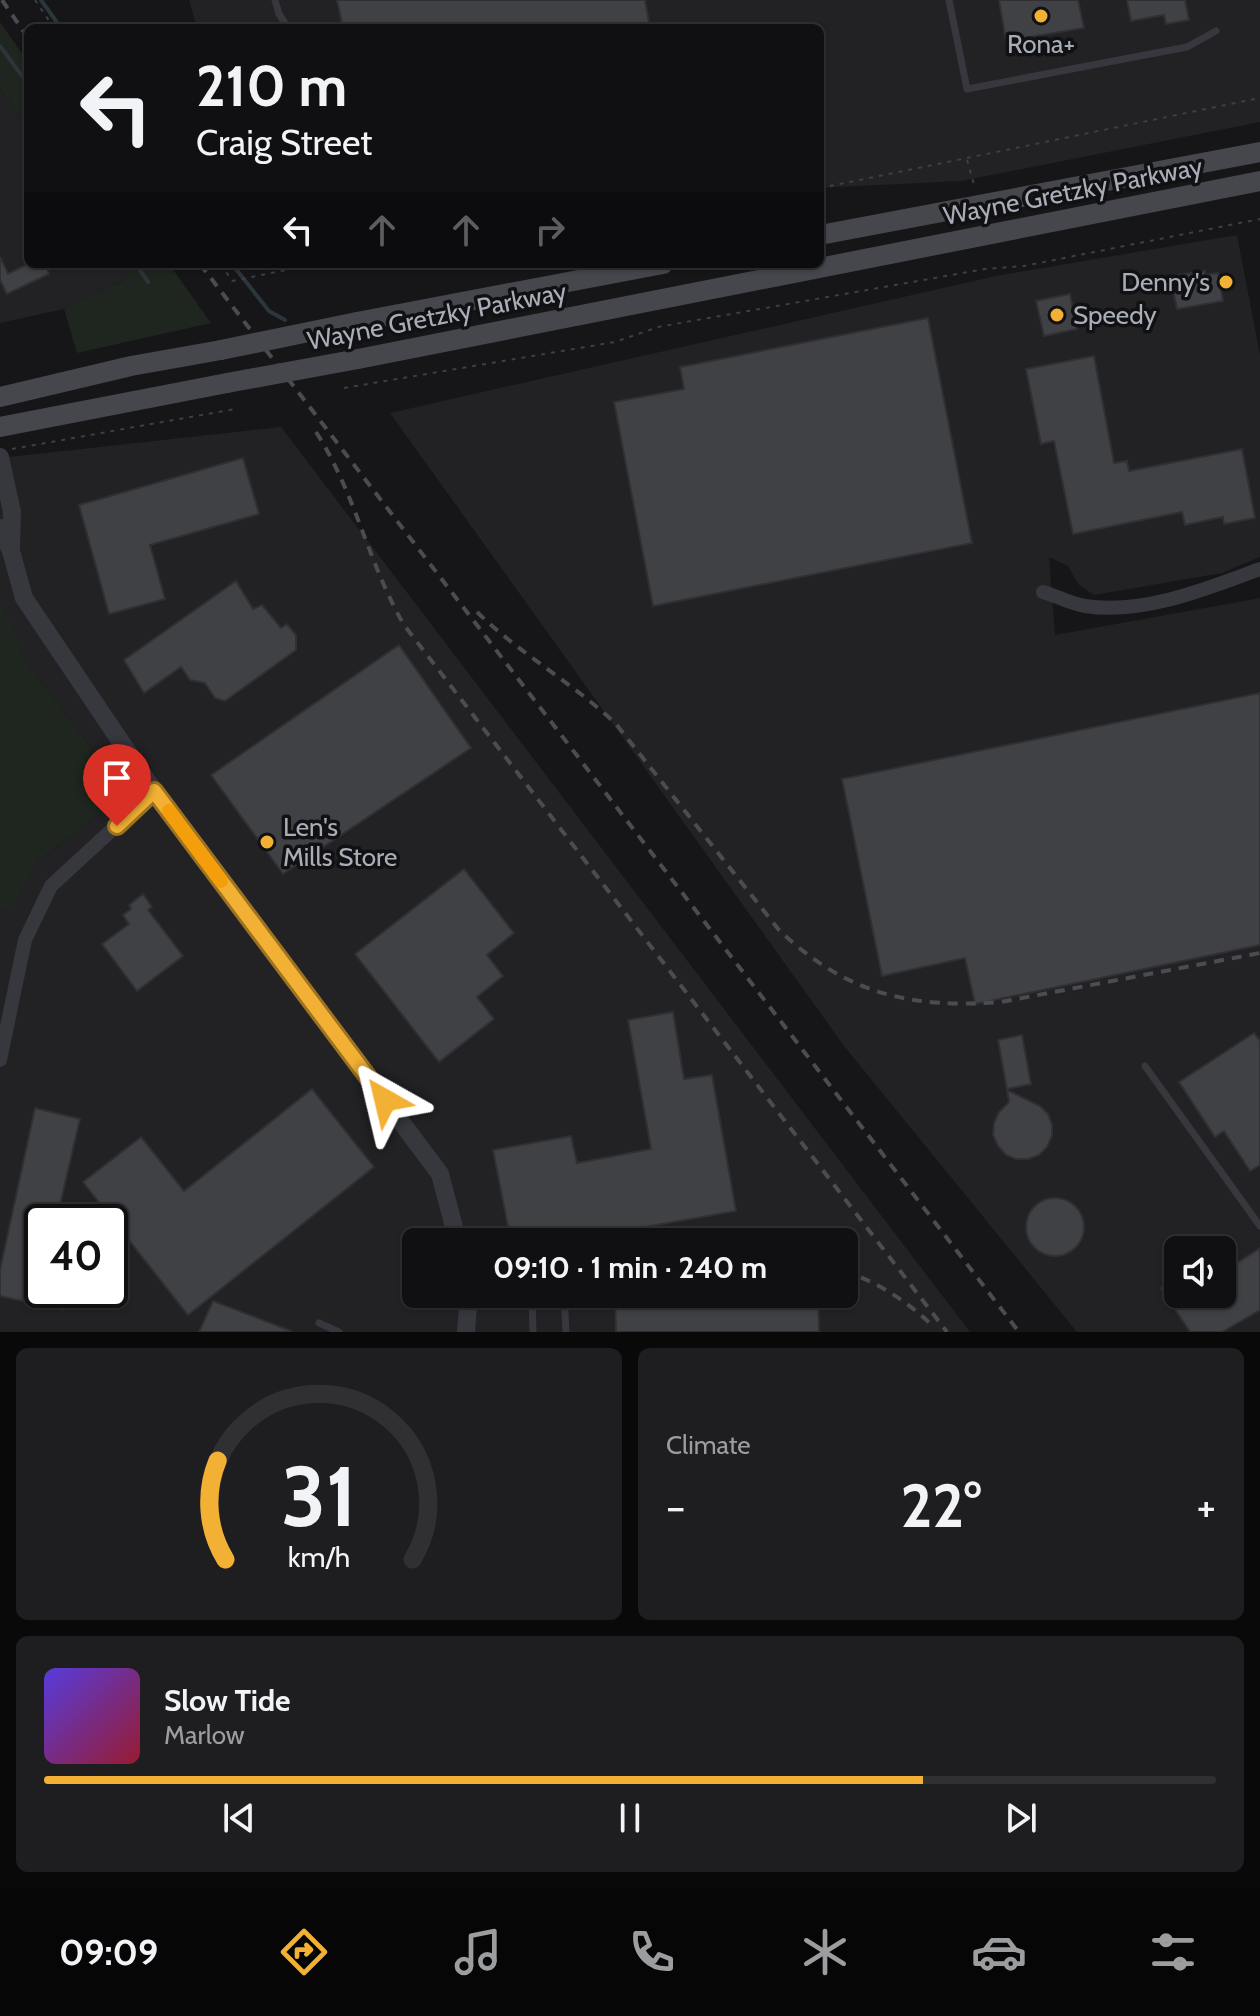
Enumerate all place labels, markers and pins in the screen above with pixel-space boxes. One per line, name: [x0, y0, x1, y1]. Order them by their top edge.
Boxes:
marker: Rona+: [1032, 7, 1050, 25]
place label: Rona+: [1007, 28, 1075, 60]
place label: Denny's: [1121, 266, 1210, 298]
marker: Denny's: [1217, 273, 1235, 291]
place label: Speedy: [1073, 299, 1157, 331]
marker: Speedy: [1048, 306, 1066, 324]
pin: [83, 744, 151, 826]
place label: Len's Mills Store: [283, 811, 397, 873]
marker: Len's Mills Store: [258, 833, 276, 851]

